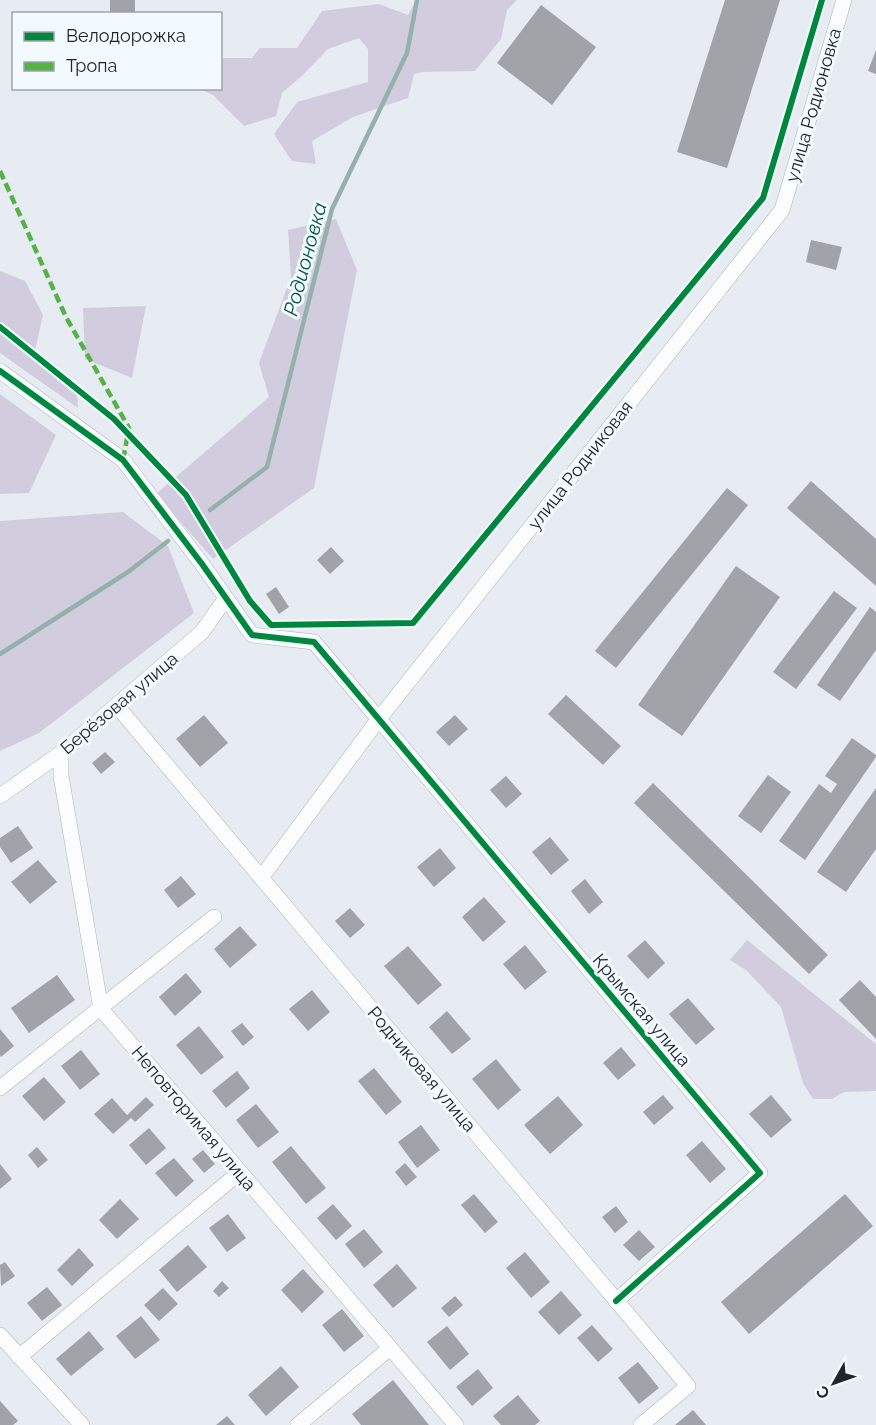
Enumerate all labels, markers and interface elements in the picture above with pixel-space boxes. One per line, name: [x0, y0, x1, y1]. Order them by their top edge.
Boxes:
legend: [12, 12, 222, 90]
text: Велодорожка: [66, 25, 186, 46]
street label: улица Родионовка: [781, 26, 845, 184]
text: Тропа: [66, 55, 117, 76]
water label: Родионовка: [278, 200, 332, 318]
street label: улица Родниковая: [523, 397, 637, 533]
street label: Берёзовая улица: [56, 648, 182, 758]
street label: Крымская улица: [589, 949, 695, 1071]
street label: Родниковая улица: [364, 1002, 480, 1136]
street label: Неповторимая улица: [127, 1041, 261, 1195]
north arrow: [804, 1353, 864, 1413]
text: С: [812, 1382, 834, 1403]

